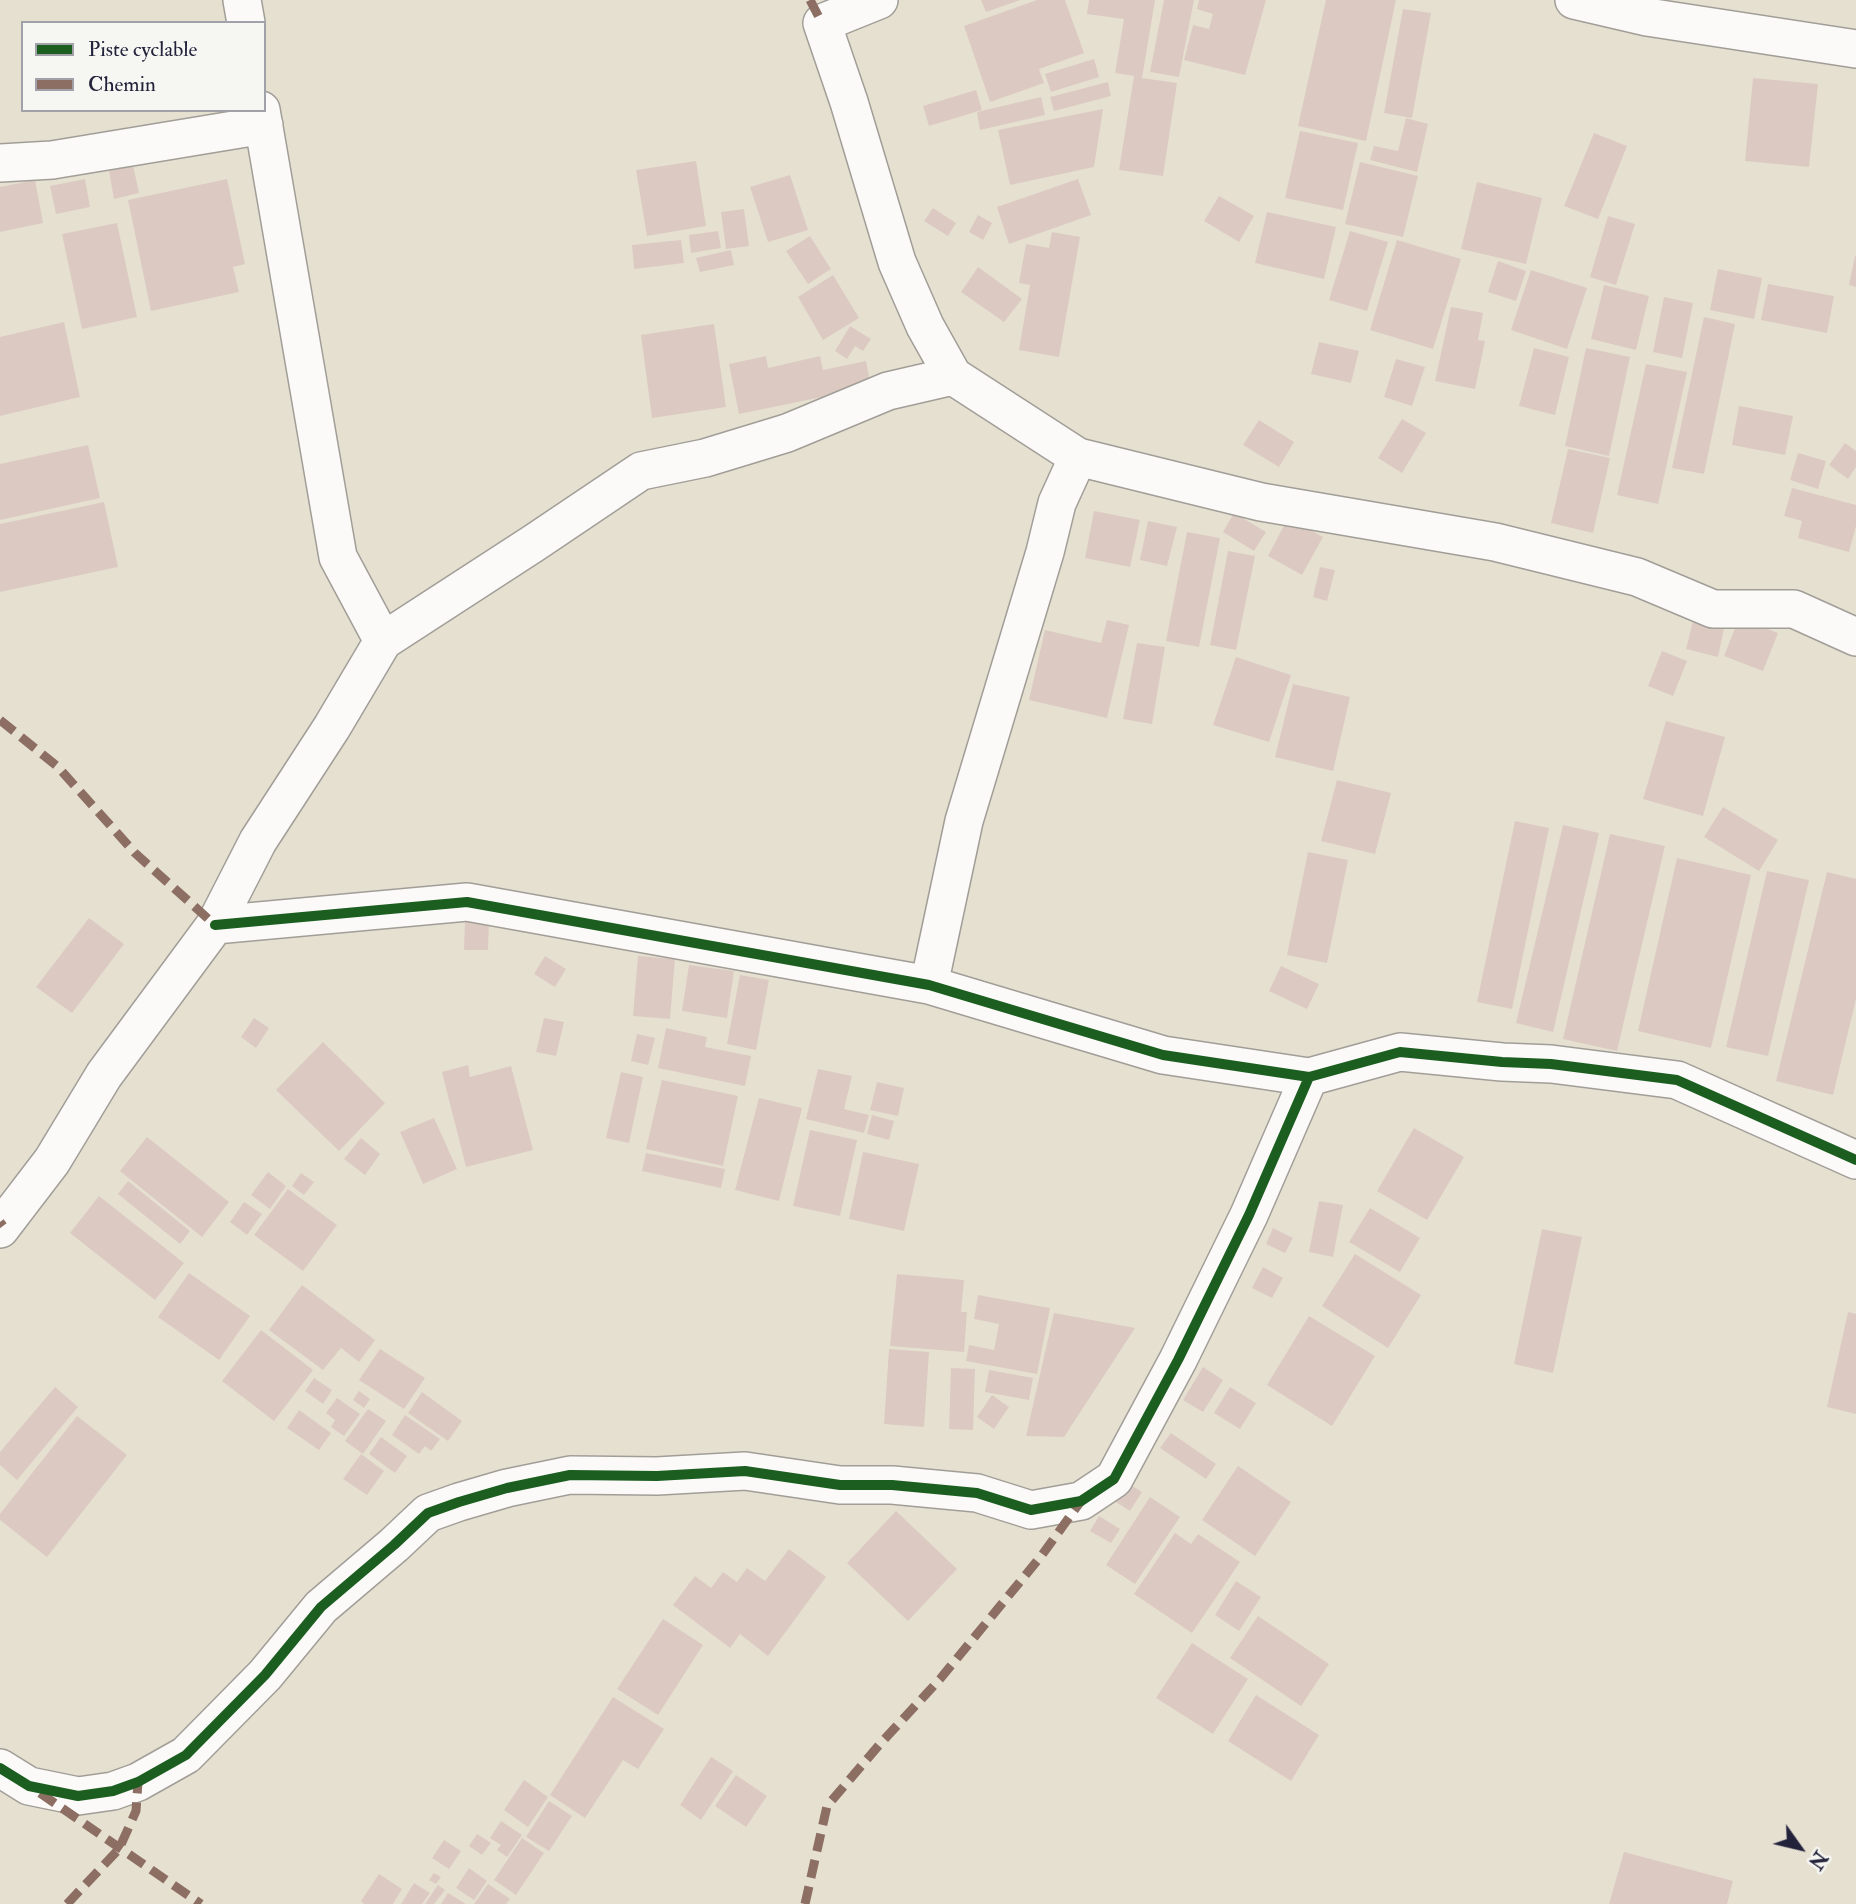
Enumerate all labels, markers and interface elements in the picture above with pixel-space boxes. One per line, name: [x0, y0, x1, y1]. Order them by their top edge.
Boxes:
legend: [21, 21, 266, 112]
text: Piste cyclable: [88, 36, 197, 63]
text: Chemin: [88, 71, 156, 98]
north arrow: [1765, 1813, 1835, 1883]
text: N: [1803, 1846, 1832, 1874]

